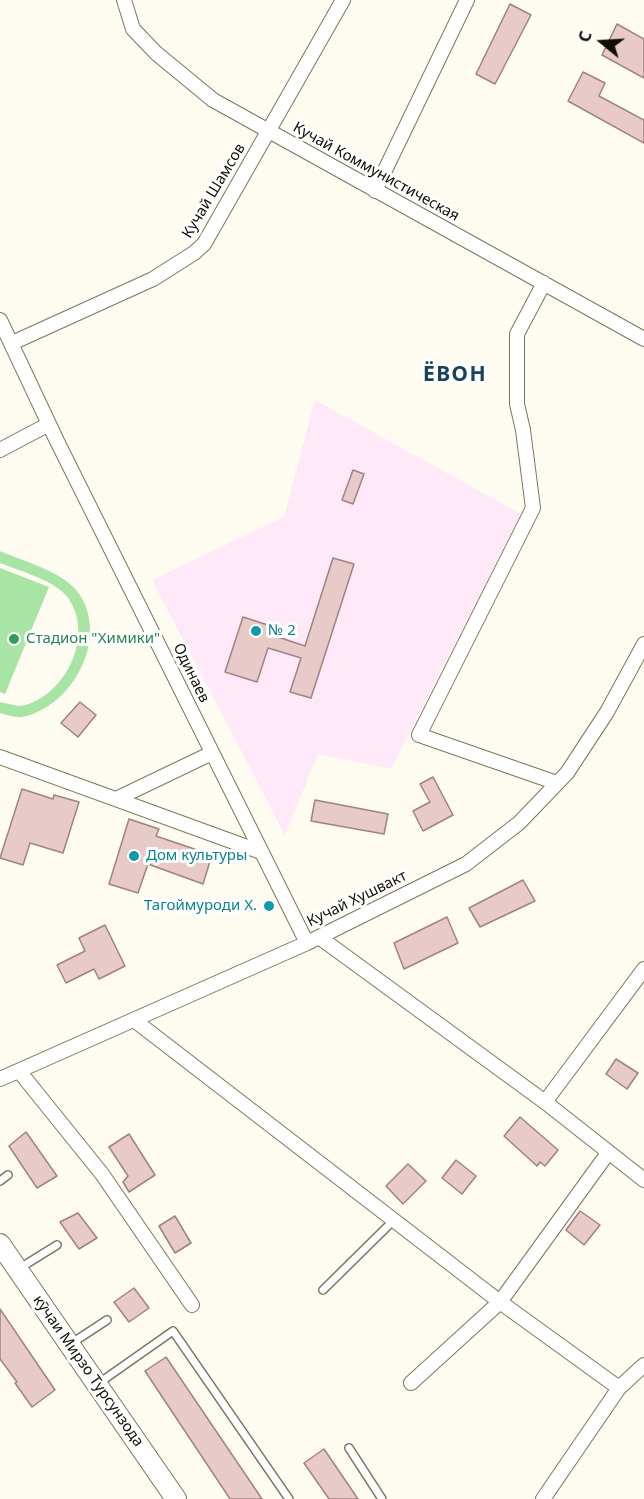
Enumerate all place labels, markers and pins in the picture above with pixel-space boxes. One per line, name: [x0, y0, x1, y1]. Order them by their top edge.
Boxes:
place label: № 2: [268, 622, 296, 640]
marker: № 2: [249, 624, 263, 638]
place label: Стадион "Химики": [26, 630, 160, 648]
marker: Стадион "Химики": [7, 632, 21, 646]
place label: Дом культуры: [146, 847, 247, 865]
marker: Дом культуры: [127, 849, 141, 863]
place label: Тагоймуроди Х.: [144, 897, 257, 915]
marker: Тагоймуроди Х.: [262, 899, 276, 913]

